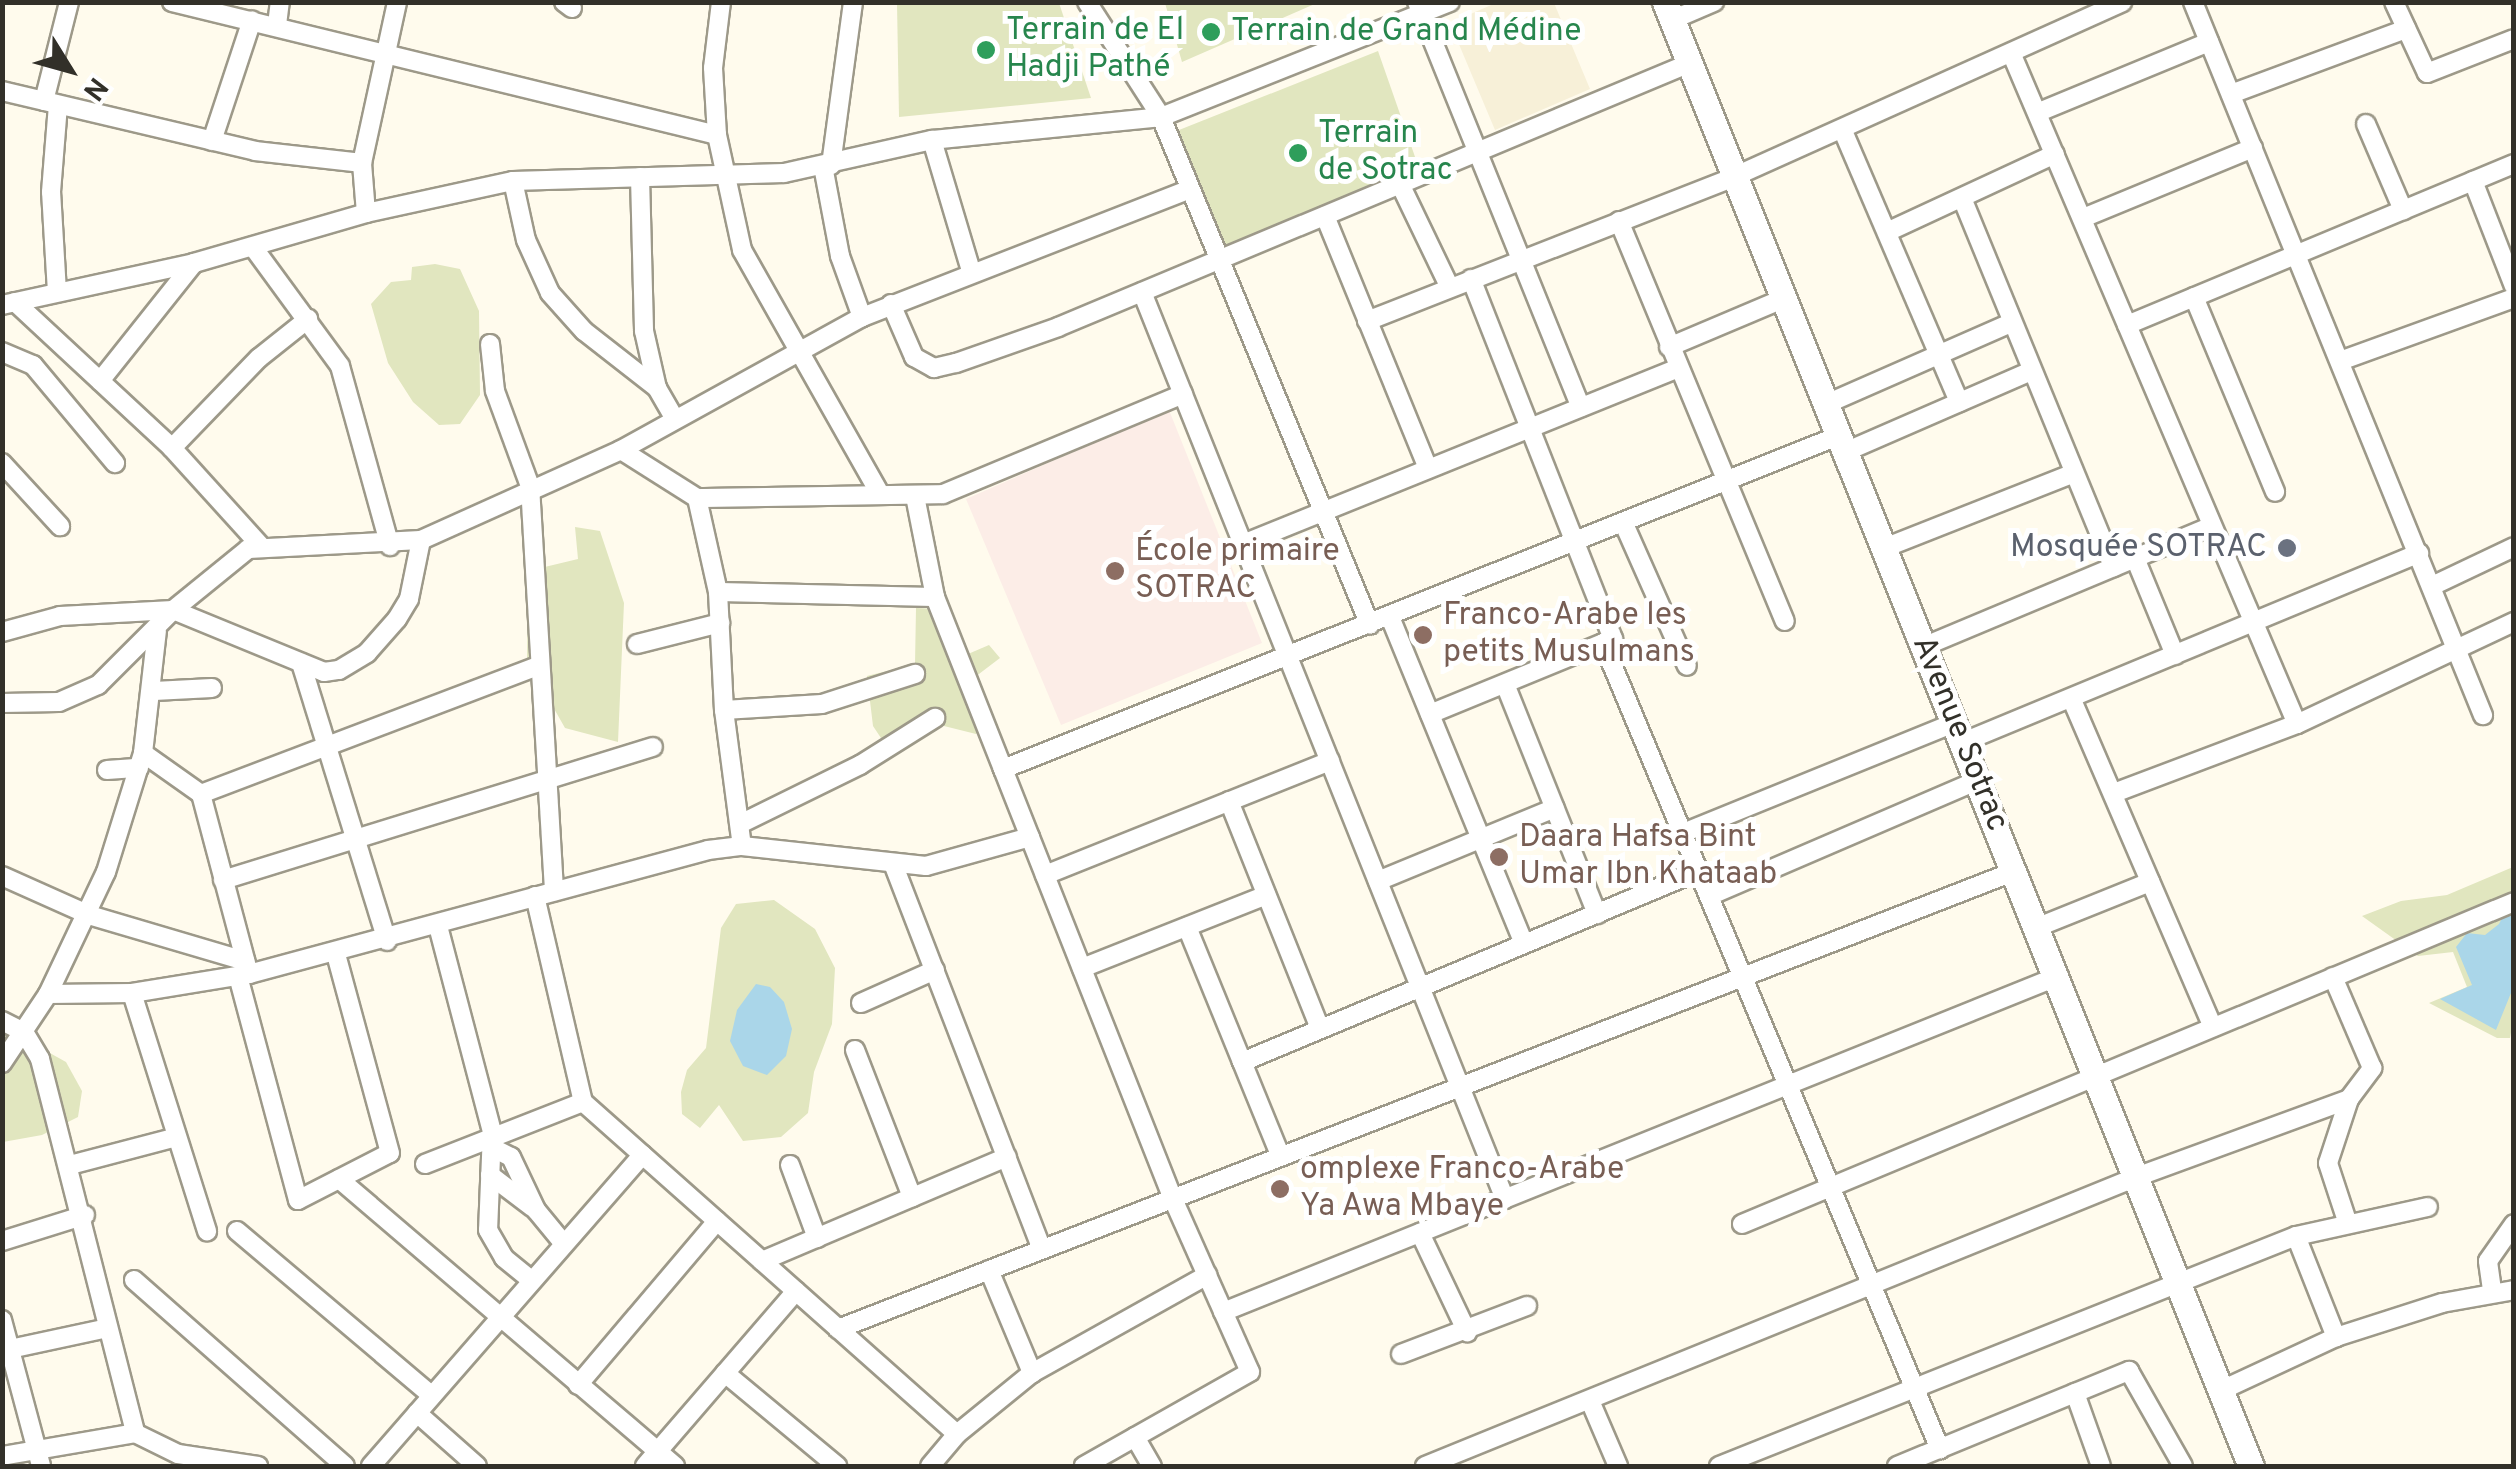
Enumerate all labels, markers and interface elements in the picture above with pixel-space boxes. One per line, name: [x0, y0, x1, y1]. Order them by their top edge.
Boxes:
place label: Terrain de El Hadji Pathé: [1006, 13, 1184, 88]
place label: Terrain de Grand Médine: [1231, 13, 1582, 51]
north arrow: [20, 20, 120, 120]
marker: Terrain de Grand Médine: [1200, 21, 1222, 43]
marker: Terrain de El Hadji Pathé: [975, 39, 997, 61]
text: N: [74, 69, 114, 107]
place label: Terrain de Sotrac: [1318, 116, 1453, 191]
marker: Terrain de Sotrac: [1287, 142, 1309, 164]
place label: Mosquée SOTRAC: [2010, 529, 2267, 567]
place label: École primaire SOTRAC: [1135, 534, 1340, 609]
marker: Mosquée SOTRAC: [2276, 537, 2298, 559]
marker: École primaire SOTRAC: [1104, 560, 1126, 582]
place label: Franco-Arabe les petits Musulmans: [1443, 598, 1695, 673]
marker: Franco-Arabe les petits Musulmans: [1412, 624, 1434, 646]
street label: Avenue Sotrac: [1903, 631, 2015, 837]
place label: Daara Hafsa Bint Umar Ibn Khataab: [1519, 820, 1777, 895]
marker: Daara Hafsa Bint Umar Ibn Khataab: [1488, 846, 1510, 868]
place label: omplexe Franco-Arabe Ya Awa Mbaye: [1300, 1152, 1624, 1227]
marker: omplexe Franco-Arabe Ya Awa Mbaye: [1269, 1178, 1291, 1200]

